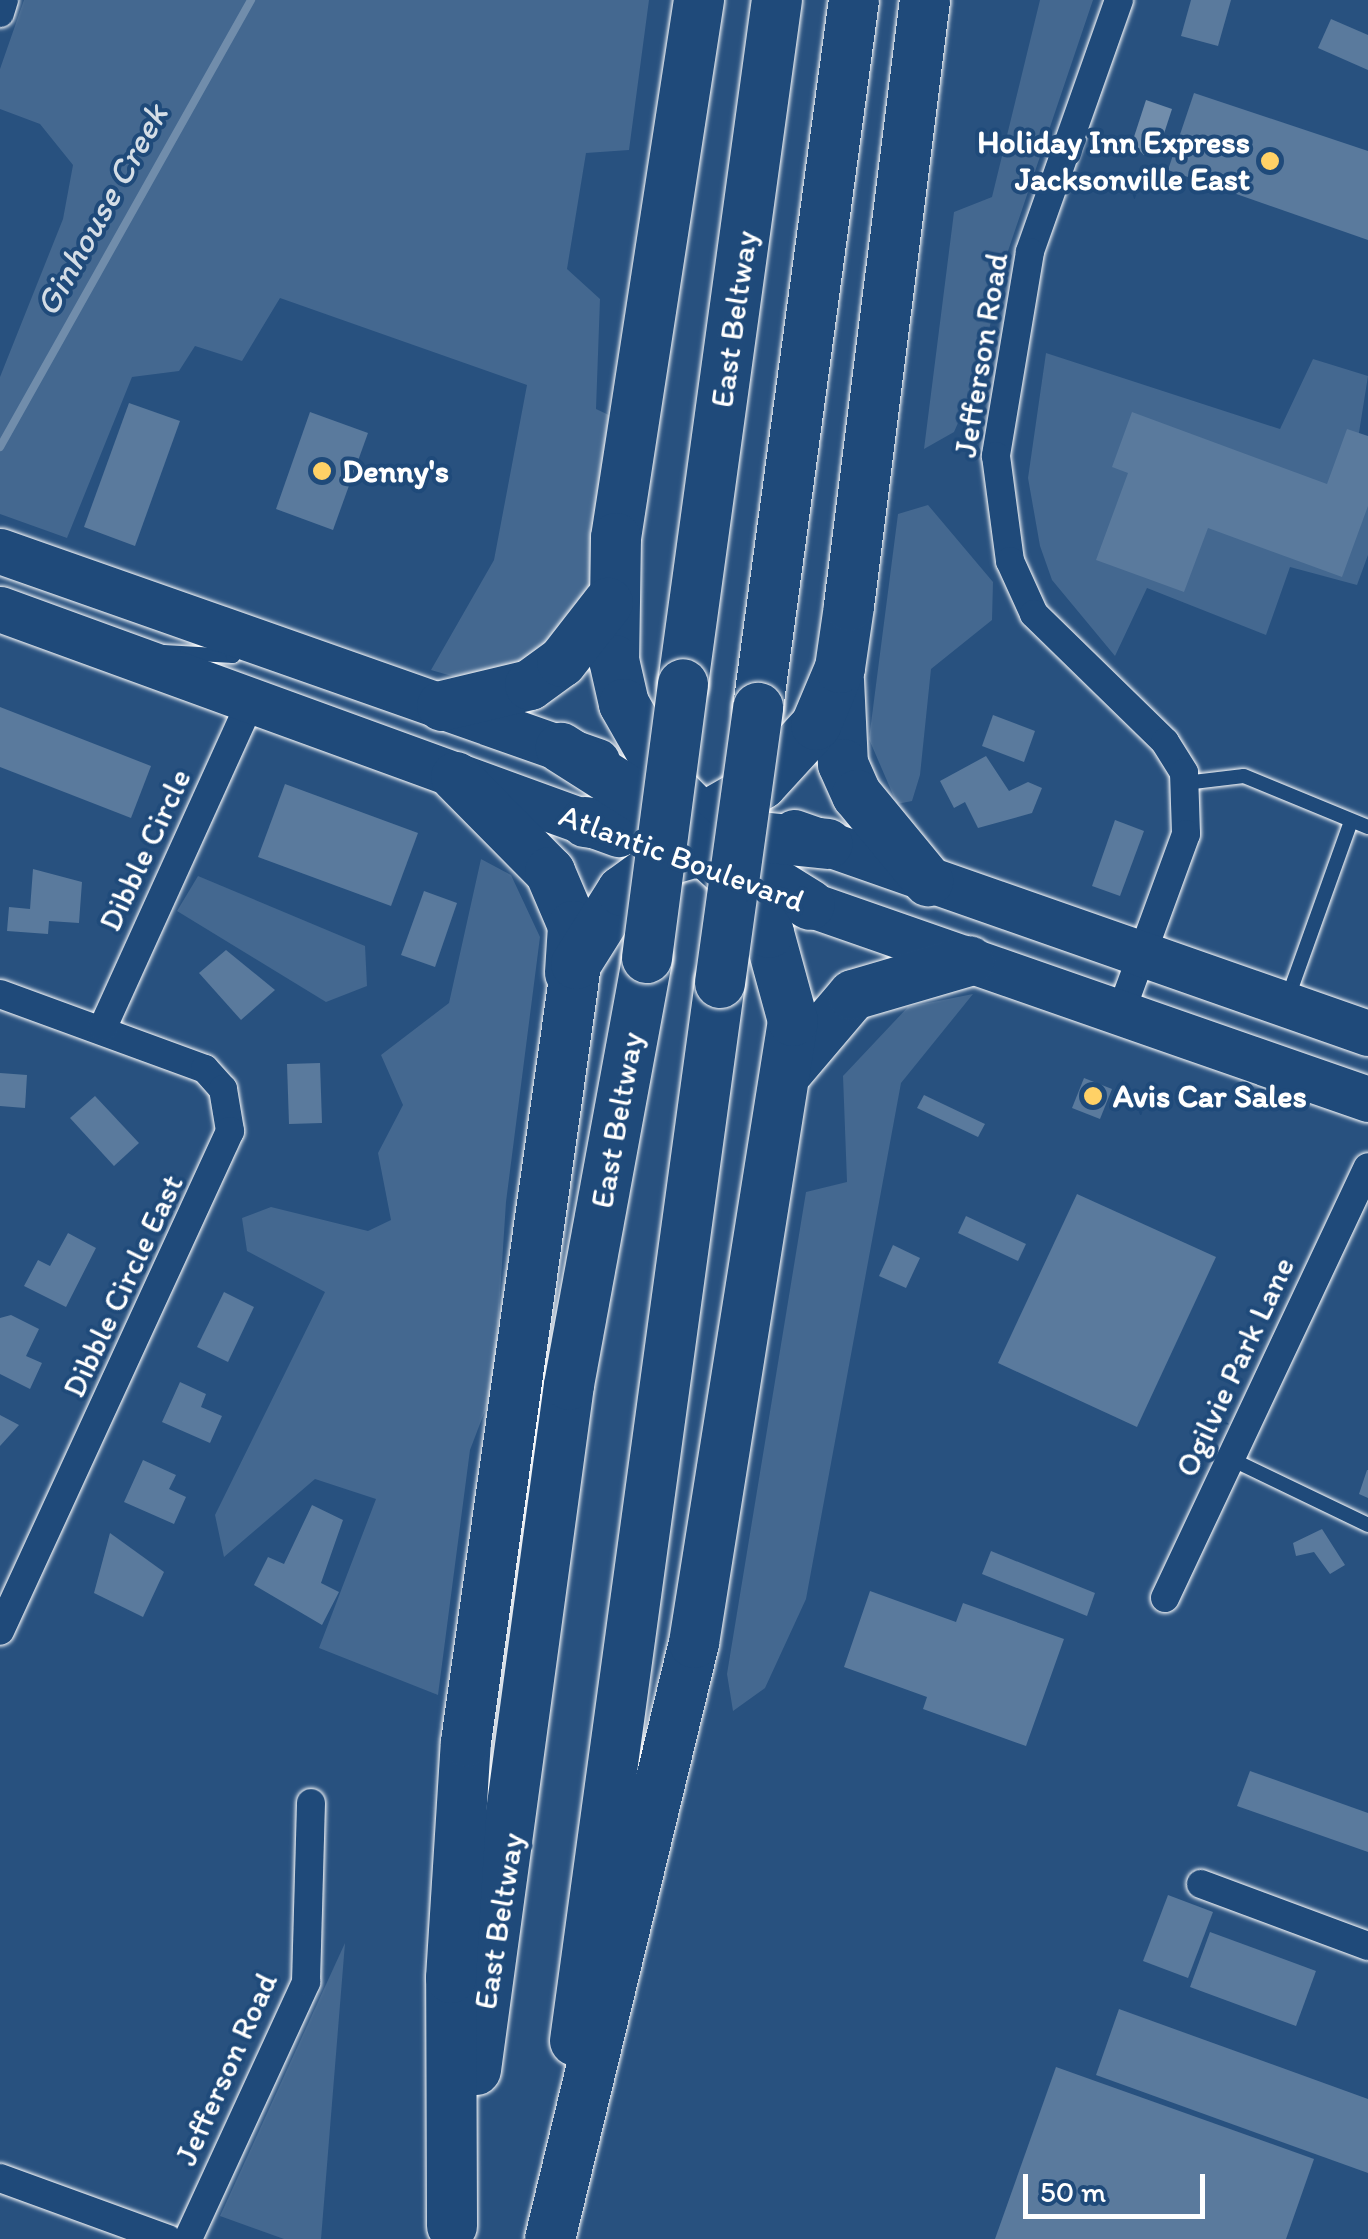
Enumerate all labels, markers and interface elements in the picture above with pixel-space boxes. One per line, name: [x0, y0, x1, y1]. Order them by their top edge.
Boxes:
water label: Ginhouse Creek: [26, 97, 176, 323]
place label: Holiday Inn Express Jacksonville East: [979, 124, 1250, 199]
marker: Holiday Inn Express Jacksonville East: [1259, 150, 1281, 172]
street label: East Beltway: [703, 229, 765, 409]
street label: Jefferson Road: [946, 250, 1016, 460]
place label: Denny's: [342, 452, 449, 490]
marker: Denny's: [311, 460, 333, 482]
street label: Dibble Circle: [91, 763, 199, 937]
street label: Atlantic Boulevard: [554, 796, 810, 920]
street label: East Beltway: [583, 1029, 651, 1211]
place label: Avis Car Sales: [1113, 1077, 1308, 1115]
marker: Avis Car Sales: [1082, 1085, 1104, 1107]
street label: Dibble Circle East: [54, 1168, 192, 1404]
street label: Ogilvie Park Lane: [1167, 1251, 1303, 1483]
street label: East Beltway: [466, 1830, 532, 2012]
street label: Jefferson Road: [166, 1967, 286, 2171]
scale bar: [1028, 2154, 1210, 2216]
text: 50 m: [1040, 2173, 1106, 2210]

